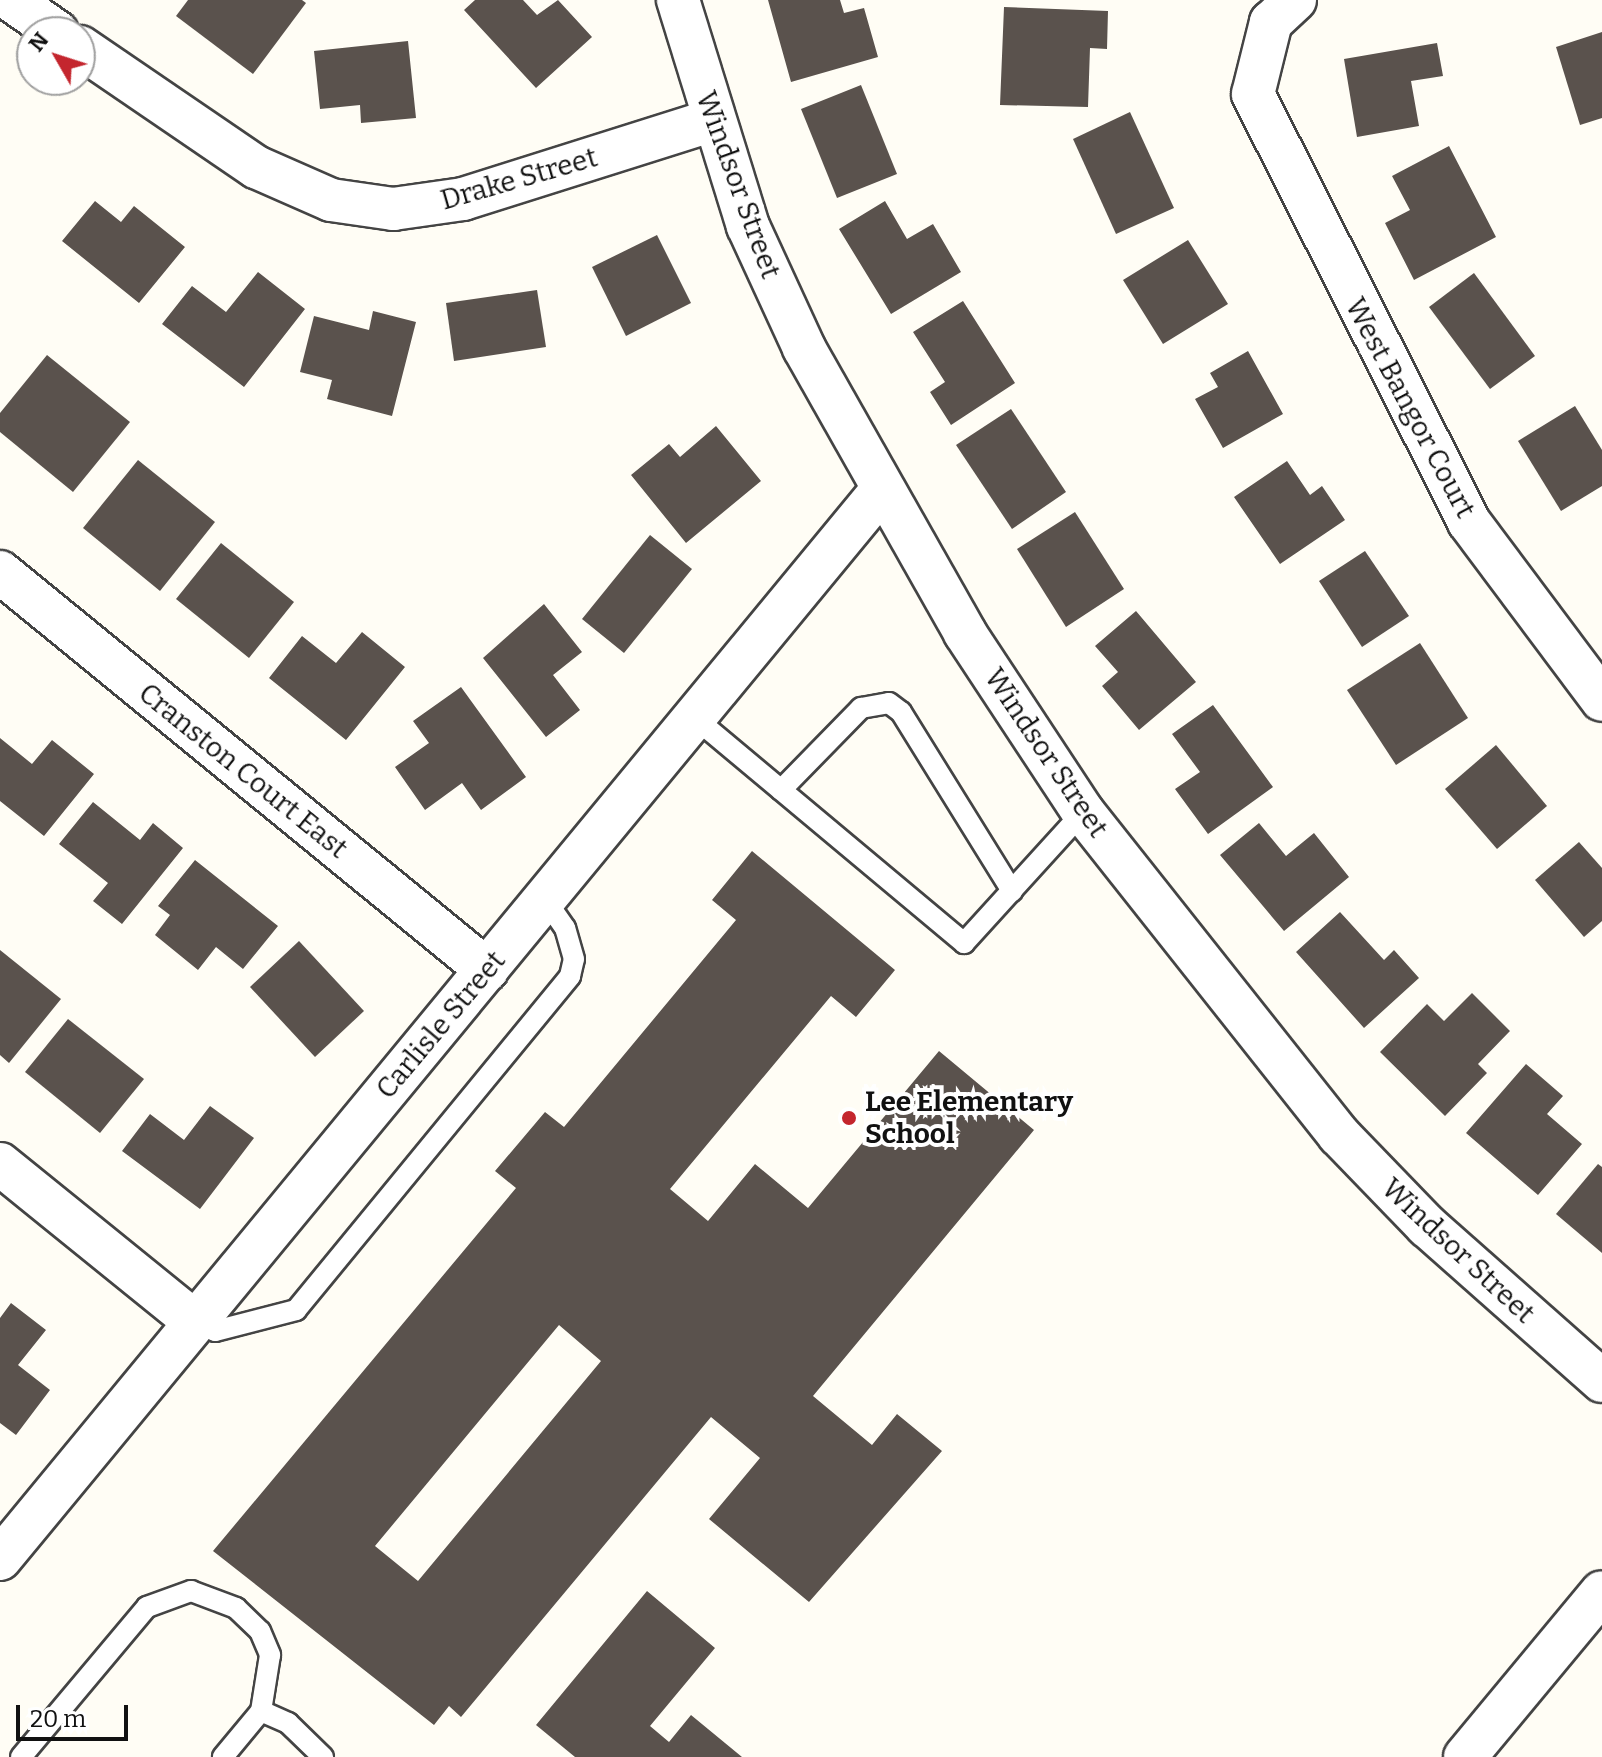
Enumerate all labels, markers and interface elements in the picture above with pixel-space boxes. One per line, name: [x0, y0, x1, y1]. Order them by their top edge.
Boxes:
north arrow: [16, 16, 96, 96]
text: N: [23, 27, 54, 57]
street label: Windsor Street: [689, 87, 787, 283]
street label: Drake Street: [437, 141, 601, 217]
street label: West Bangor Court: [1338, 292, 1482, 524]
street label: Windsor Street: [977, 662, 1115, 844]
street label: Cranston Court East: [132, 676, 354, 866]
street label: Carlisle Street: [369, 944, 513, 1106]
place label: Lee Elementary School: [865, 1085, 1073, 1151]
marker: Lee Elementary School: [840, 1109, 858, 1127]
street label: Windsor Street: [1375, 1172, 1541, 1330]
scale bar: [20, 1689, 132, 1739]
text: 20 m: [30, 1705, 86, 1733]

